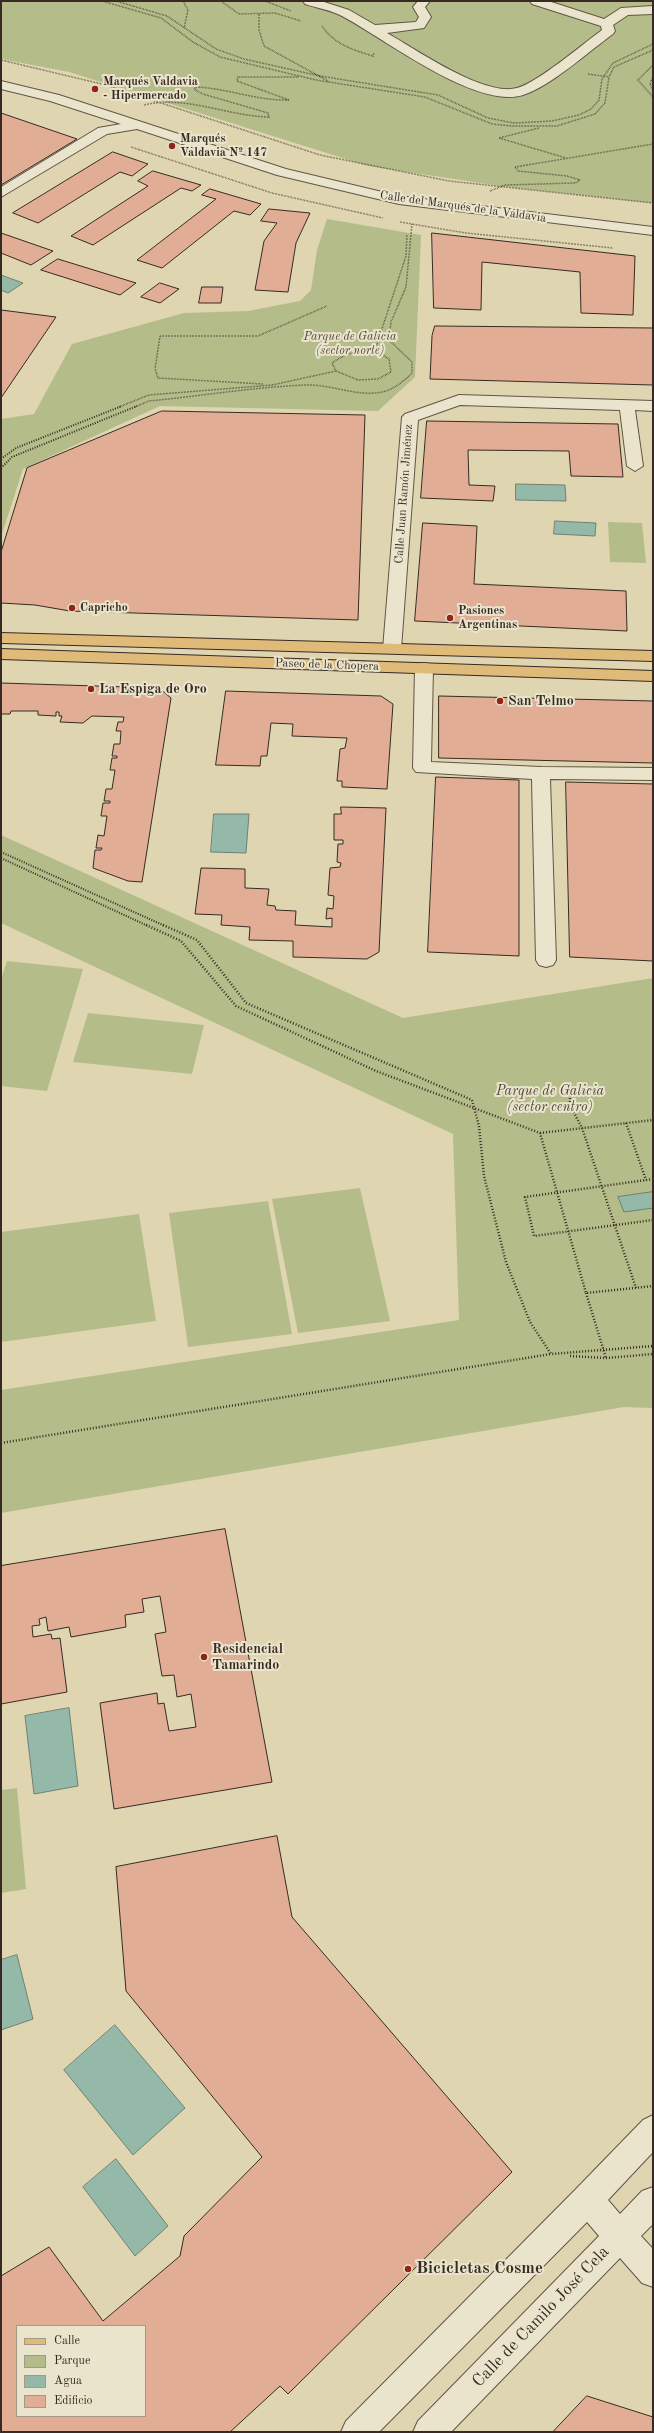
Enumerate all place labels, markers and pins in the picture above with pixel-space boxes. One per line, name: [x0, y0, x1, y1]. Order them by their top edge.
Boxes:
place label: Marqués Valdavia - Hipermercado: [103, 75, 198, 103]
marker: Marqués Valdavia - Hipermercado: [90, 84, 100, 94]
place label: Marqués Valdavia Nº 147: [180, 132, 267, 160]
marker: Marqués Valdavia Nº 147: [167, 141, 177, 151]
place label: Capricho: [80, 601, 128, 615]
marker: Capricho: [67, 603, 77, 613]
place label: Pasiones Argentinas: [458, 604, 517, 632]
marker: Pasiones Argentinas: [445, 613, 455, 623]
place label: La Espiga de Oro: [99, 681, 207, 697]
marker: La Espiga de Oro: [86, 684, 96, 694]
place label: San Telmo: [508, 693, 574, 709]
marker: San Telmo: [495, 696, 505, 706]
place label: Residencial Tamarindo: [212, 1641, 283, 1674]
marker: Residencial Tamarindo: [199, 1652, 209, 1662]
place label: Bicicletas Cosme: [416, 2259, 543, 2279]
marker: Bicicletas Cosme: [403, 2264, 413, 2274]

